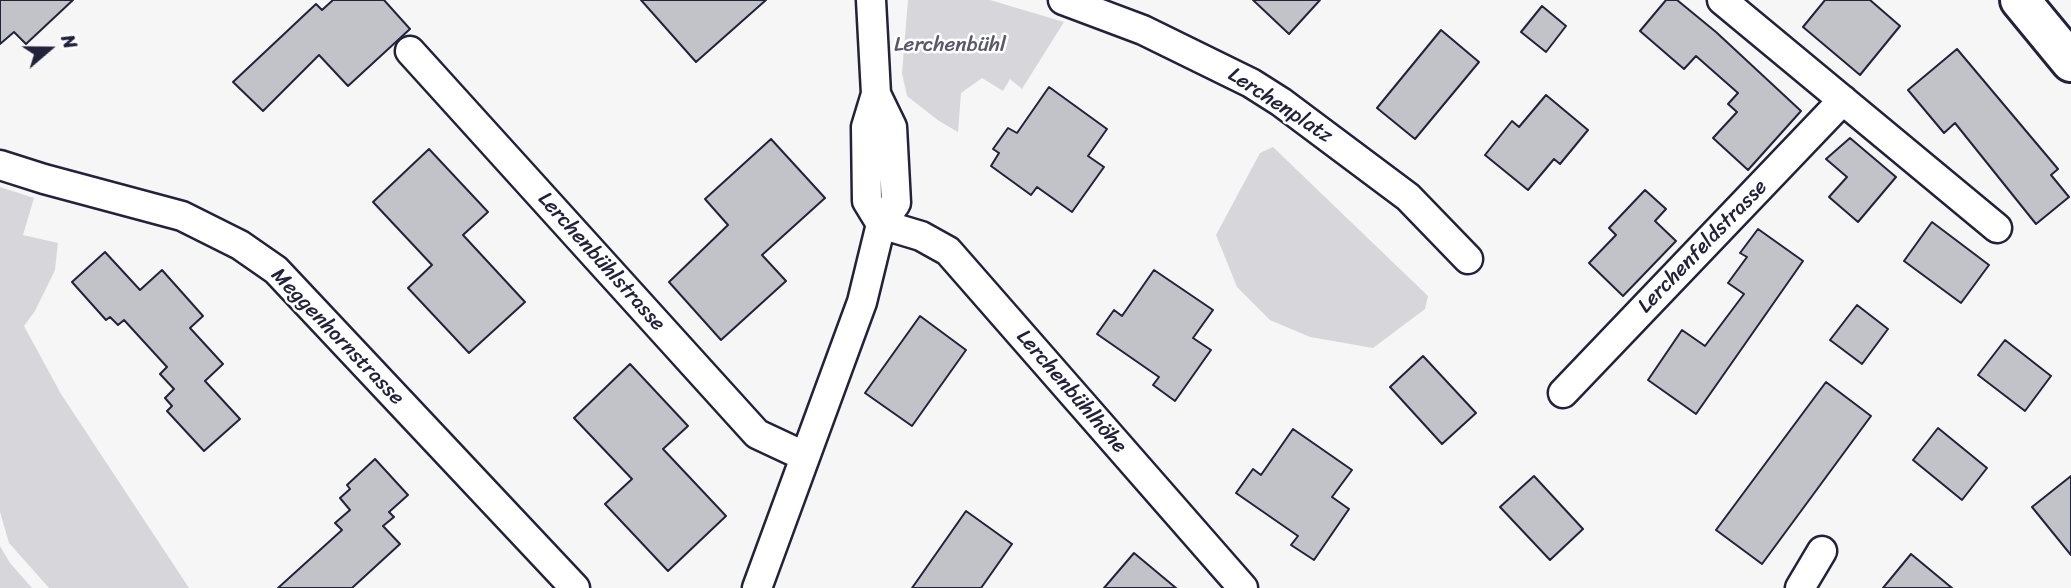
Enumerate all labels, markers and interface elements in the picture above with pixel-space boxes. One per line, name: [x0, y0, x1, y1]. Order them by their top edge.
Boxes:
north arrow: [14, 14, 84, 84]
text: N: [51, 30, 87, 53]
park label: Lerchenbühl: [894, 33, 1006, 59]
street label: Lerchenplatz: [1223, 63, 1337, 149]
street label: Lerchenfeldstrasse: [1633, 175, 1773, 319]
street label: Lerchenbühlstrasse: [532, 187, 670, 337]
street label: Meggenhornstrasse: [265, 263, 409, 411]
street label: Lerchenbühlhöhe: [1010, 325, 1132, 459]

